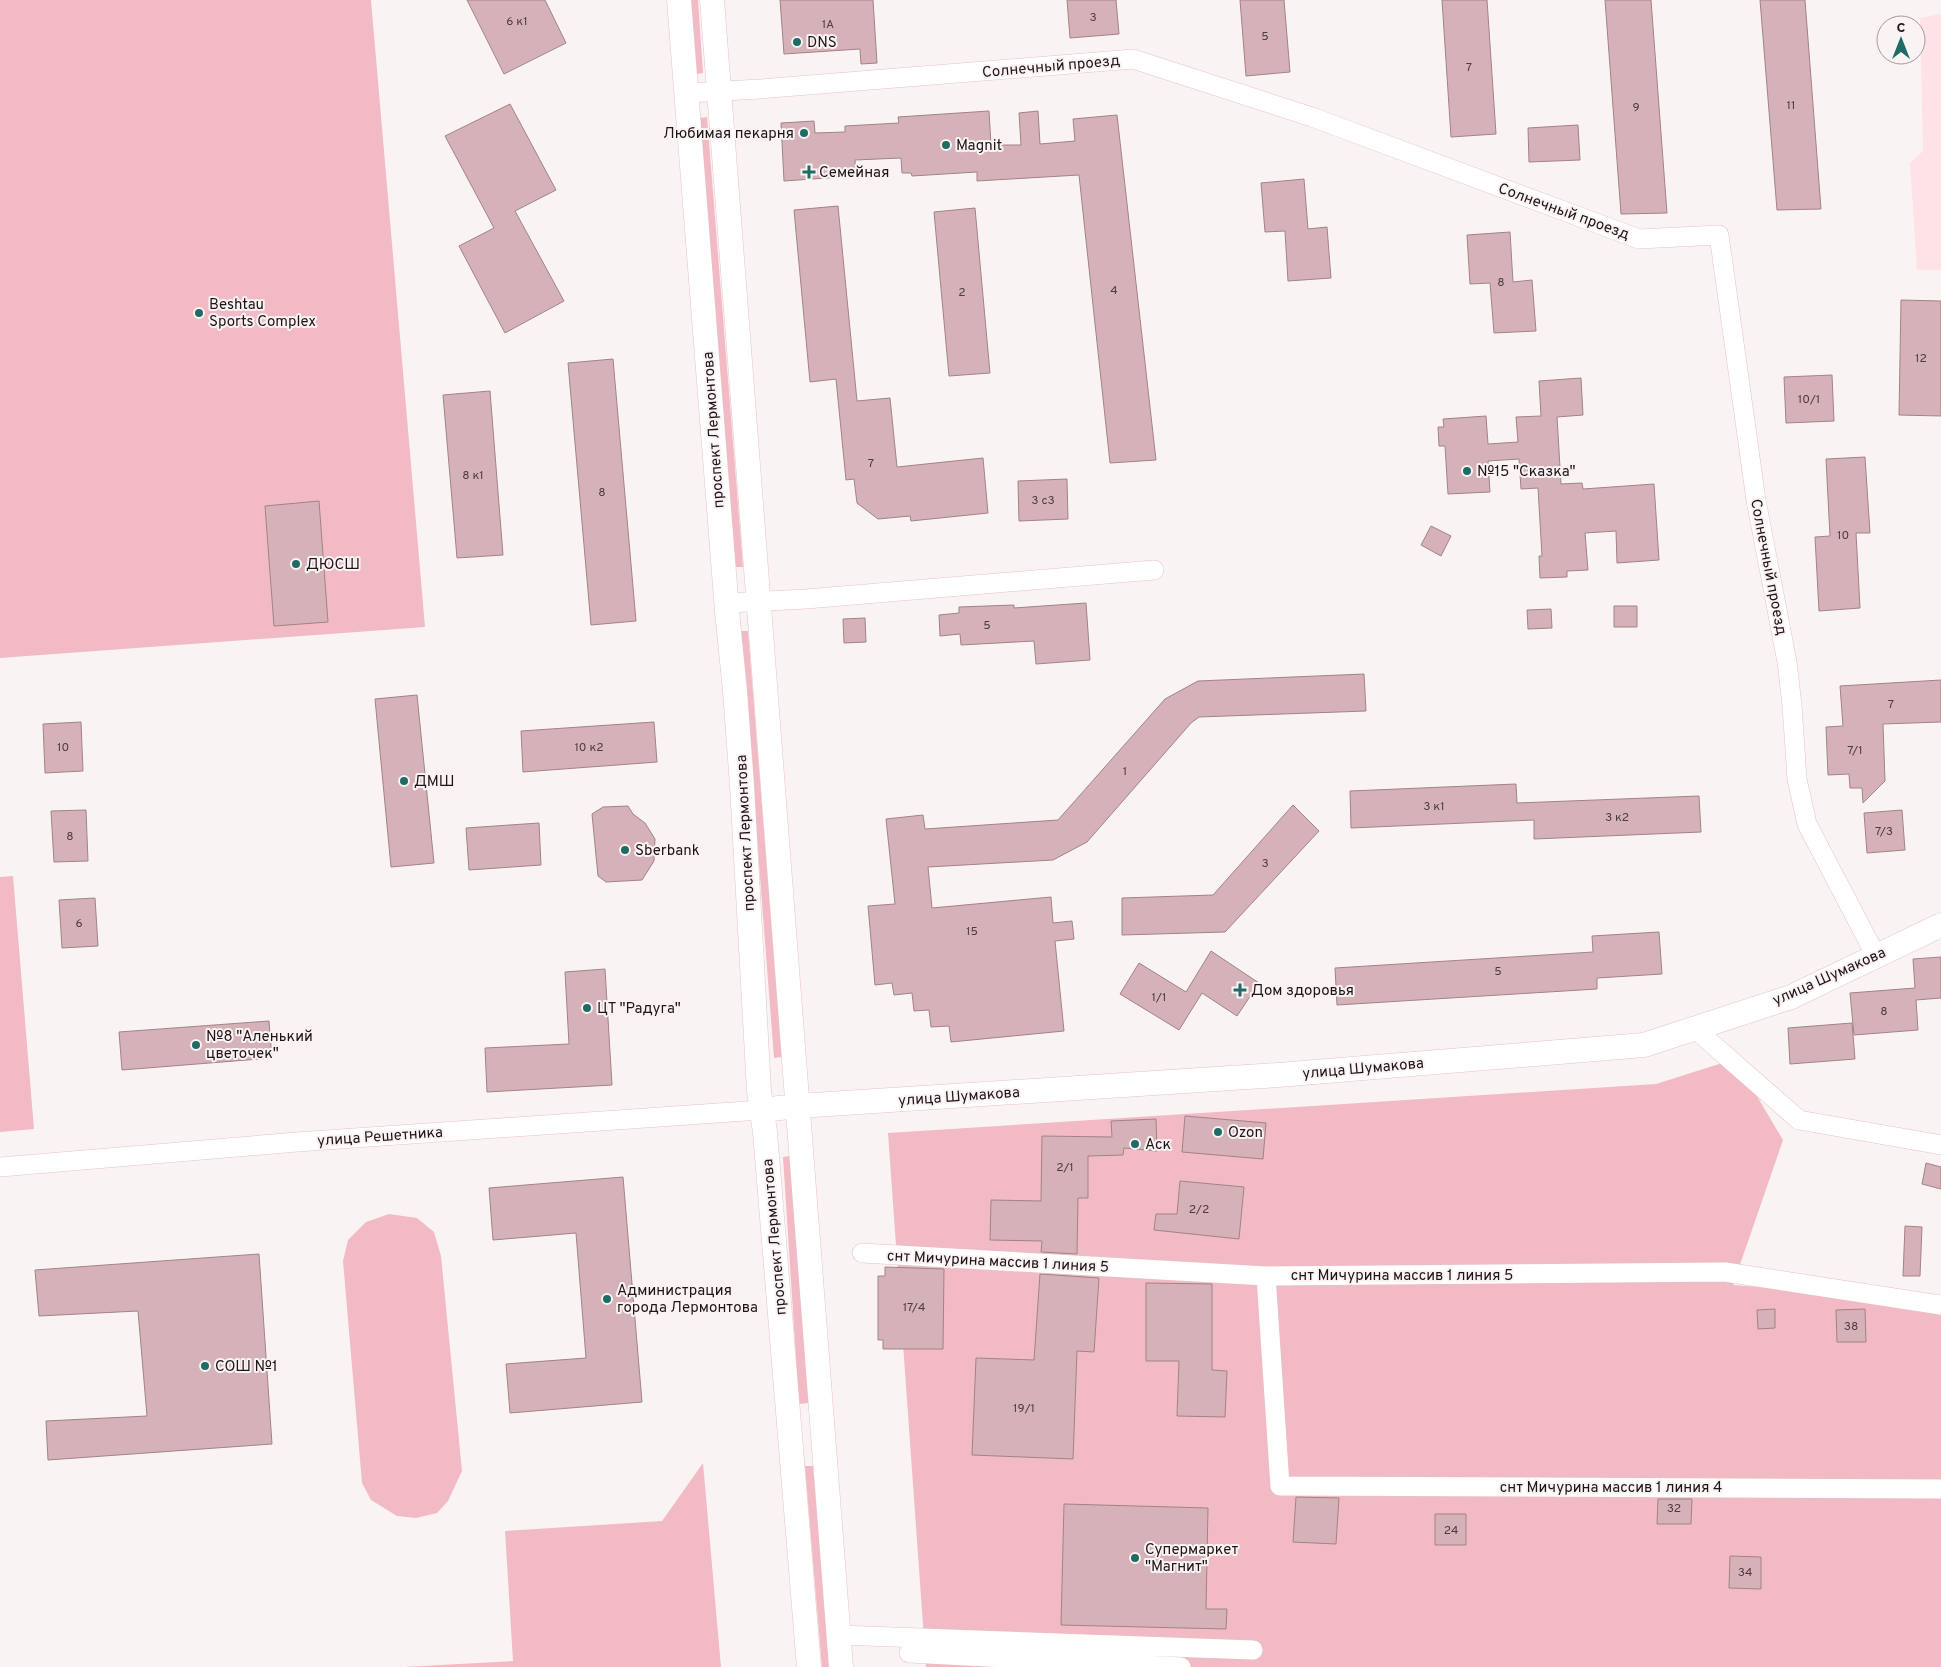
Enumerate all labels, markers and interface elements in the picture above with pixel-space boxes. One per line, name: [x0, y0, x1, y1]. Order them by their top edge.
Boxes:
house number: 3: [1089, 10, 1097, 26]
house number: 6 к1: [506, 14, 528, 30]
north arrow: [1876, 15, 1926, 65]
house number: 1А: [822, 17, 834, 33]
text: С: [1897, 20, 1906, 37]
house number: 5: [1261, 29, 1269, 45]
place label: DNS: [807, 34, 837, 53]
marker: DNS: [791, 36, 803, 48]
street label: Солнечный проезд: [981, 52, 1121, 83]
house number: 7: [1466, 60, 1472, 76]
house number: 11: [1787, 98, 1795, 114]
house number: 9: [1632, 100, 1640, 116]
place label: Любимая пекарня: [663, 125, 794, 144]
marker: Любимая пекарня: [798, 127, 810, 139]
place label: Magnit: [956, 137, 1002, 156]
marker: Magnit: [940, 139, 952, 151]
place label: Семейная: [819, 164, 889, 183]
marker: Семейная: [803, 166, 815, 178]
street label: Солнечный проезд: [1495, 180, 1632, 245]
house number: 8: [1497, 275, 1505, 291]
house number: 4: [1110, 283, 1118, 299]
house number: 2: [958, 285, 966, 301]
place label: Beshtau Sports Complex: [209, 296, 316, 332]
marker: Beshtau Sports Complex: [193, 307, 205, 319]
street label: проспект Лермонтова: [700, 351, 729, 509]
house number: 12: [1915, 351, 1927, 367]
house number: 10/1: [1798, 392, 1820, 408]
house number: 7: [868, 456, 874, 472]
place label: №15 "Сказка": [1477, 463, 1576, 482]
marker: №15 "Сказка": [1461, 465, 1473, 477]
house number: 8 к1: [462, 468, 484, 484]
house number: 8: [598, 485, 606, 501]
house number: 3 с3: [1031, 493, 1055, 509]
street label: Солнечный проезд: [1745, 498, 1790, 637]
house number: 10: [1837, 528, 1849, 544]
place label: ДЮСШ: [306, 556, 360, 575]
marker: ДЮСШ: [290, 558, 302, 570]
house number: 5: [983, 618, 991, 634]
house number: 7: [1888, 697, 1894, 713]
house number: 10: [57, 740, 69, 756]
house number: 10 к2: [574, 740, 604, 756]
house number: 7/1: [1847, 743, 1863, 759]
street label: проспект Лермонтова: [733, 754, 760, 912]
house number: 1: [1123, 764, 1127, 780]
place label: ДМШ: [414, 773, 455, 792]
marker: ДМШ: [398, 775, 410, 787]
house number: 3 к1: [1423, 799, 1445, 815]
house number: 3 к2: [1605, 810, 1629, 826]
house number: 7/3: [1875, 824, 1893, 840]
house number: 8: [66, 829, 74, 845]
place label: Sberbank: [635, 842, 700, 861]
marker: Sberbank: [619, 844, 631, 856]
house number: 3: [1261, 856, 1269, 872]
house number: 6: [75, 916, 83, 932]
house number: 15: [966, 924, 978, 940]
street label: улица Шумакова: [1770, 944, 1889, 1011]
house number: 5: [1494, 964, 1502, 980]
place label: Дом здоровья: [1251, 982, 1354, 1001]
marker: Дом здоровья: [1233, 983, 1247, 997]
house number: 1/1: [1152, 990, 1166, 1006]
place label: ЦТ "Радуга": [597, 1000, 681, 1019]
marker: ЦТ "Радуга": [581, 1002, 593, 1014]
house number: 8: [1880, 1004, 1888, 1020]
place label: №8 "Аленький цветочек": [206, 1028, 313, 1064]
marker: №8 "Аленький цветочек": [190, 1039, 202, 1051]
street label: улица Шумакова: [1302, 1055, 1425, 1084]
street label: улица Шумакова: [898, 1084, 1021, 1111]
street label: улица Решетника: [317, 1124, 444, 1151]
place label: Ozon: [1228, 1124, 1263, 1143]
marker: Ozon: [1212, 1126, 1224, 1138]
place label: Аск: [1145, 1136, 1171, 1155]
marker: Аск: [1129, 1138, 1141, 1150]
street label: проспект Лермонтова: [759, 1158, 792, 1316]
house number: 2/1: [1056, 1160, 1074, 1176]
house number: 2/2: [1189, 1202, 1209, 1218]
street label: снт Мичурина массив 1 линия 5: [886, 1247, 1110, 1278]
street label: снт Мичурина массив 1 линия 5: [1291, 1267, 1513, 1286]
place label: Администрация города Лермонтова: [617, 1282, 758, 1318]
marker: Администрация города Лермонтова: [601, 1293, 613, 1305]
house number: 17/4: [903, 1300, 925, 1316]
house number: 38: [1844, 1319, 1858, 1335]
place label: СОШ №1: [215, 1358, 278, 1377]
marker: СОШ №1: [199, 1360, 211, 1372]
house number: 19/1: [1013, 1401, 1035, 1417]
street label: снт Мичурина массив 1 линия 4: [1500, 1479, 1722, 1498]
house number: 32: [1667, 1501, 1681, 1517]
house number: 24: [1444, 1523, 1458, 1539]
place label: Супермаркет "Магнит": [1145, 1541, 1238, 1577]
marker: Супермаркет "Магнит": [1129, 1552, 1141, 1564]
house number: 34: [1738, 1565, 1752, 1581]

